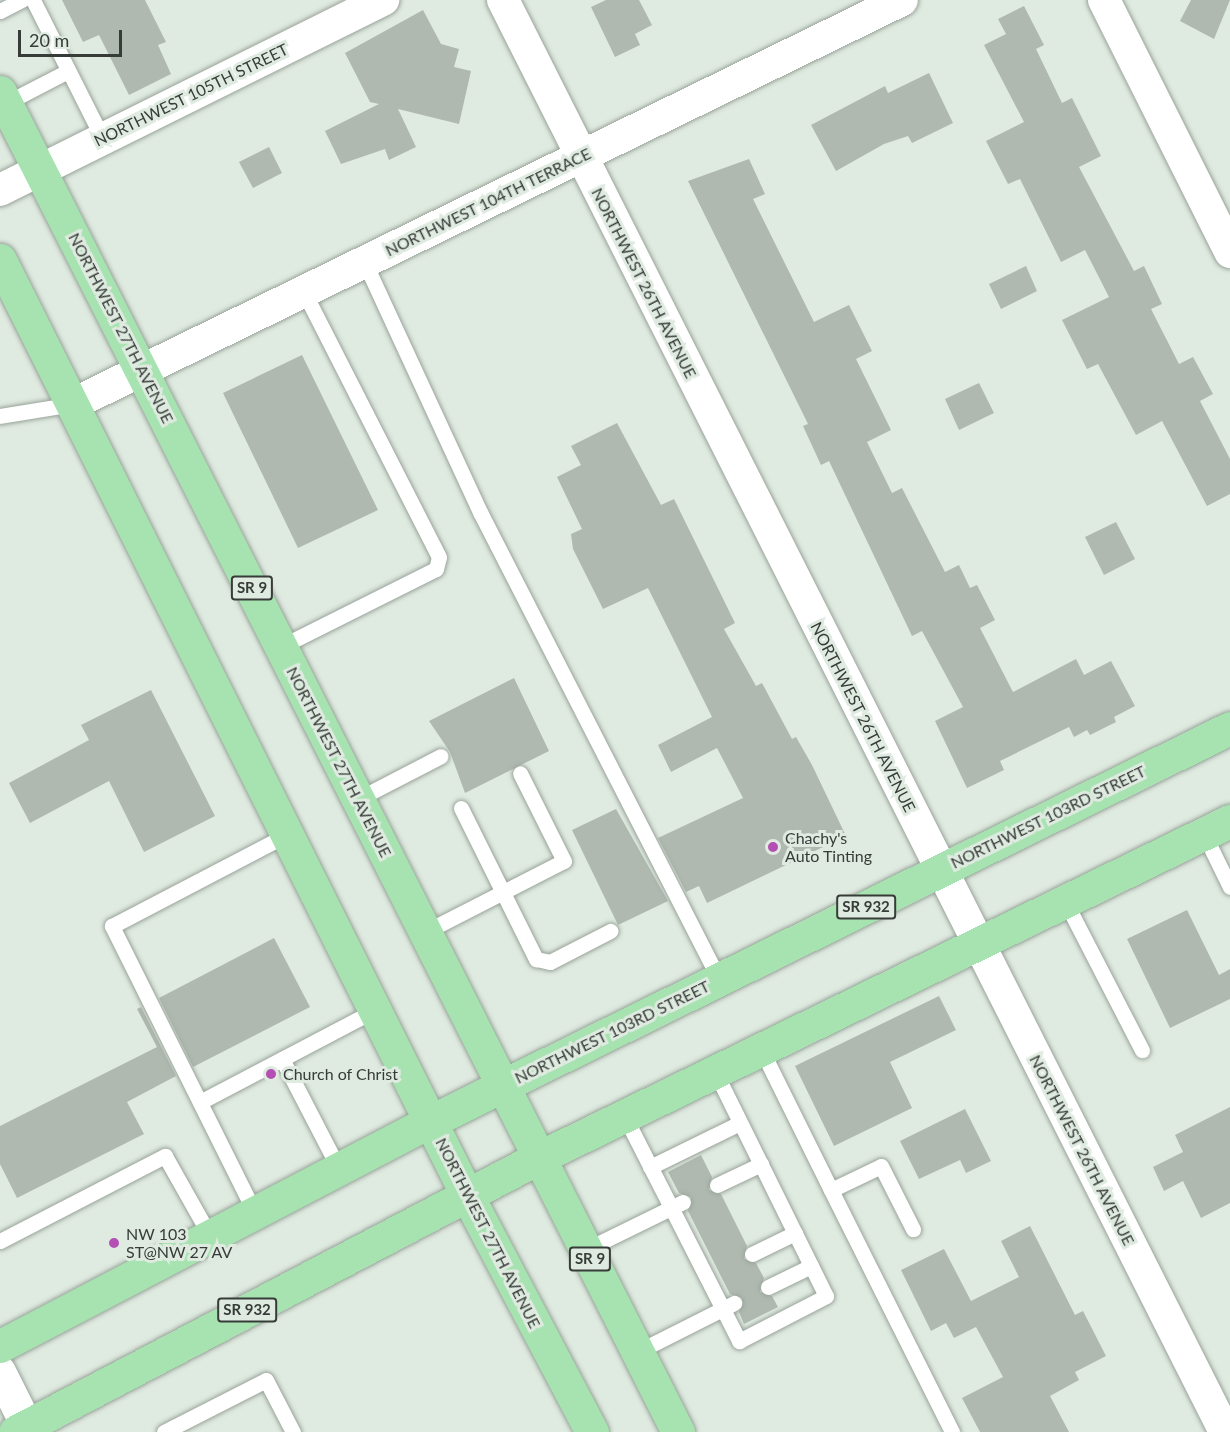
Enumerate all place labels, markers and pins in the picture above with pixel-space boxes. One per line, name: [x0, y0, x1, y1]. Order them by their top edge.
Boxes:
place label: Chachy's Auto Tinting: [785, 828, 873, 866]
marker: Chachy's Auto Tinting: [766, 840, 780, 854]
place label: Church of Christ: [283, 1064, 398, 1084]
marker: Church of Christ: [264, 1067, 278, 1081]
place label: NW 103 ST@NW 27 AV: [126, 1224, 233, 1262]
marker: NW 103 ST@NW 27 AV: [107, 1236, 121, 1250]

